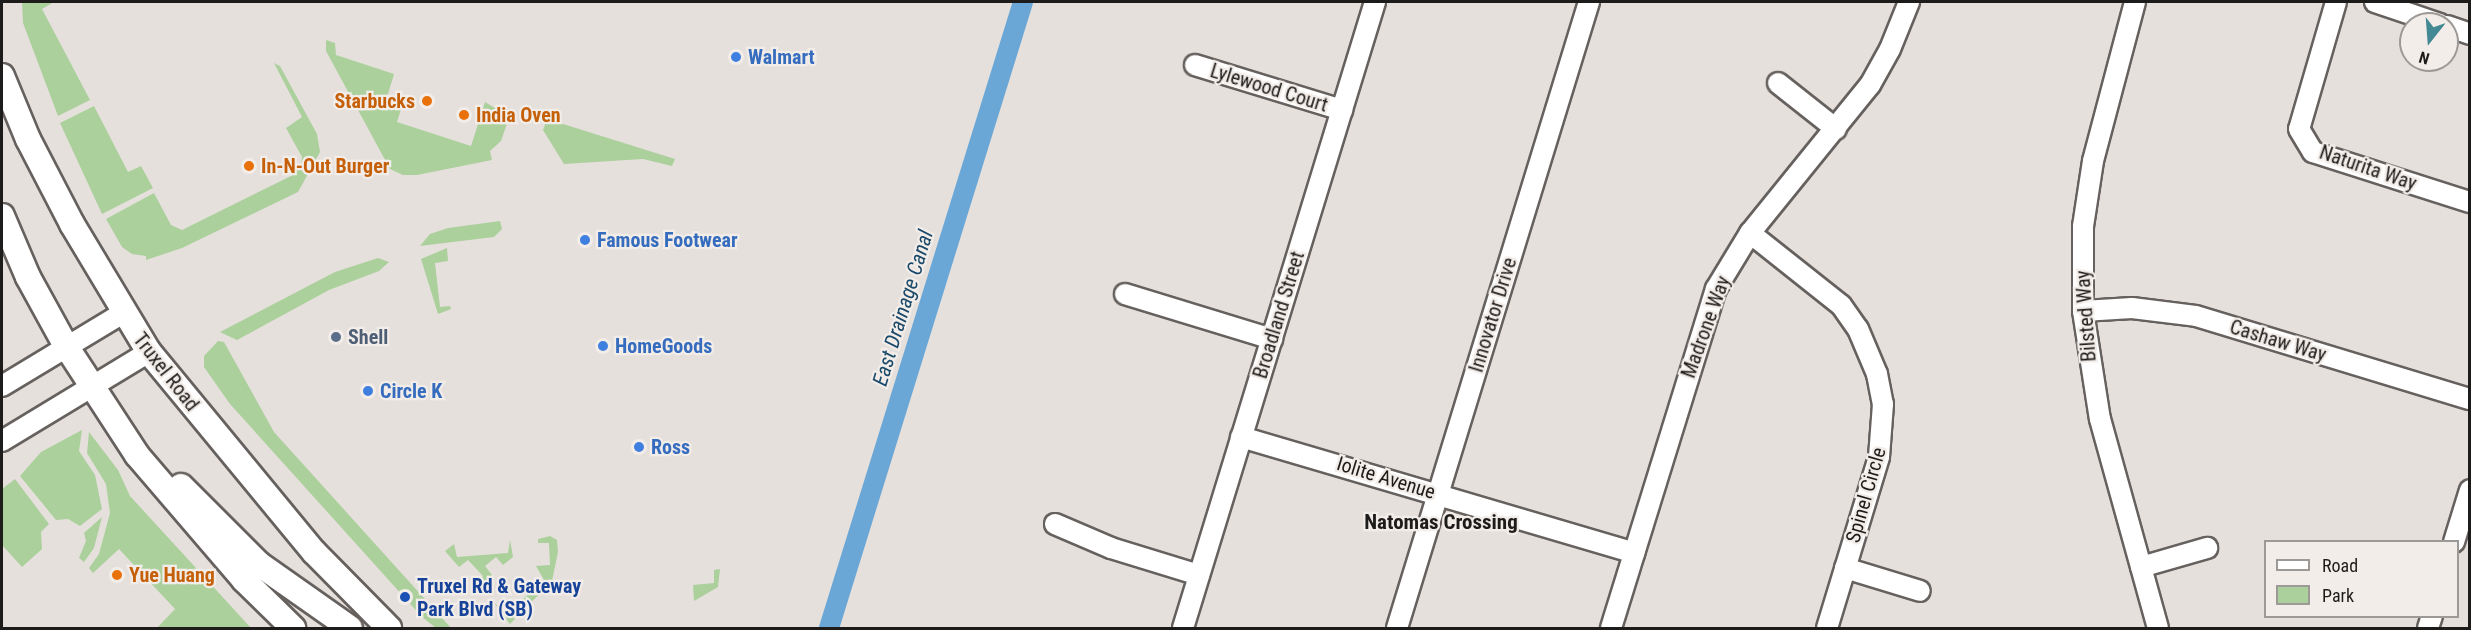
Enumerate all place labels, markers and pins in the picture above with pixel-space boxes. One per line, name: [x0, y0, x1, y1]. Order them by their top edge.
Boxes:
place label: Walmart: [748, 45, 815, 69]
marker: Walmart: [729, 50, 743, 64]
place label: Starbucks: [334, 89, 415, 113]
marker: Starbucks: [420, 94, 434, 108]
place label: India Oven: [476, 103, 561, 127]
marker: India Oven: [457, 108, 471, 122]
place label: In-N-Out Burger: [261, 154, 389, 178]
marker: In-N-Out Burger: [242, 159, 256, 173]
place label: Famous Footwear: [597, 228, 738, 252]
marker: Famous Footwear: [578, 233, 592, 247]
place label: Shell: [348, 325, 388, 349]
marker: Shell: [329, 330, 343, 344]
place label: HomeGoods: [615, 334, 712, 358]
marker: HomeGoods: [596, 339, 610, 353]
place label: Circle K: [380, 379, 442, 403]
marker: Circle K: [361, 384, 375, 398]
place label: Ross: [651, 435, 690, 459]
marker: Ross: [632, 440, 646, 454]
place label: Yue Huang: [129, 563, 215, 587]
marker: Yue Huang: [110, 568, 124, 582]
place label: Truxel Rd & Gateway Park Blvd (SB): [417, 574, 581, 621]
marker: Truxel Rd & Gateway Park Blvd (SB): [398, 590, 412, 604]

